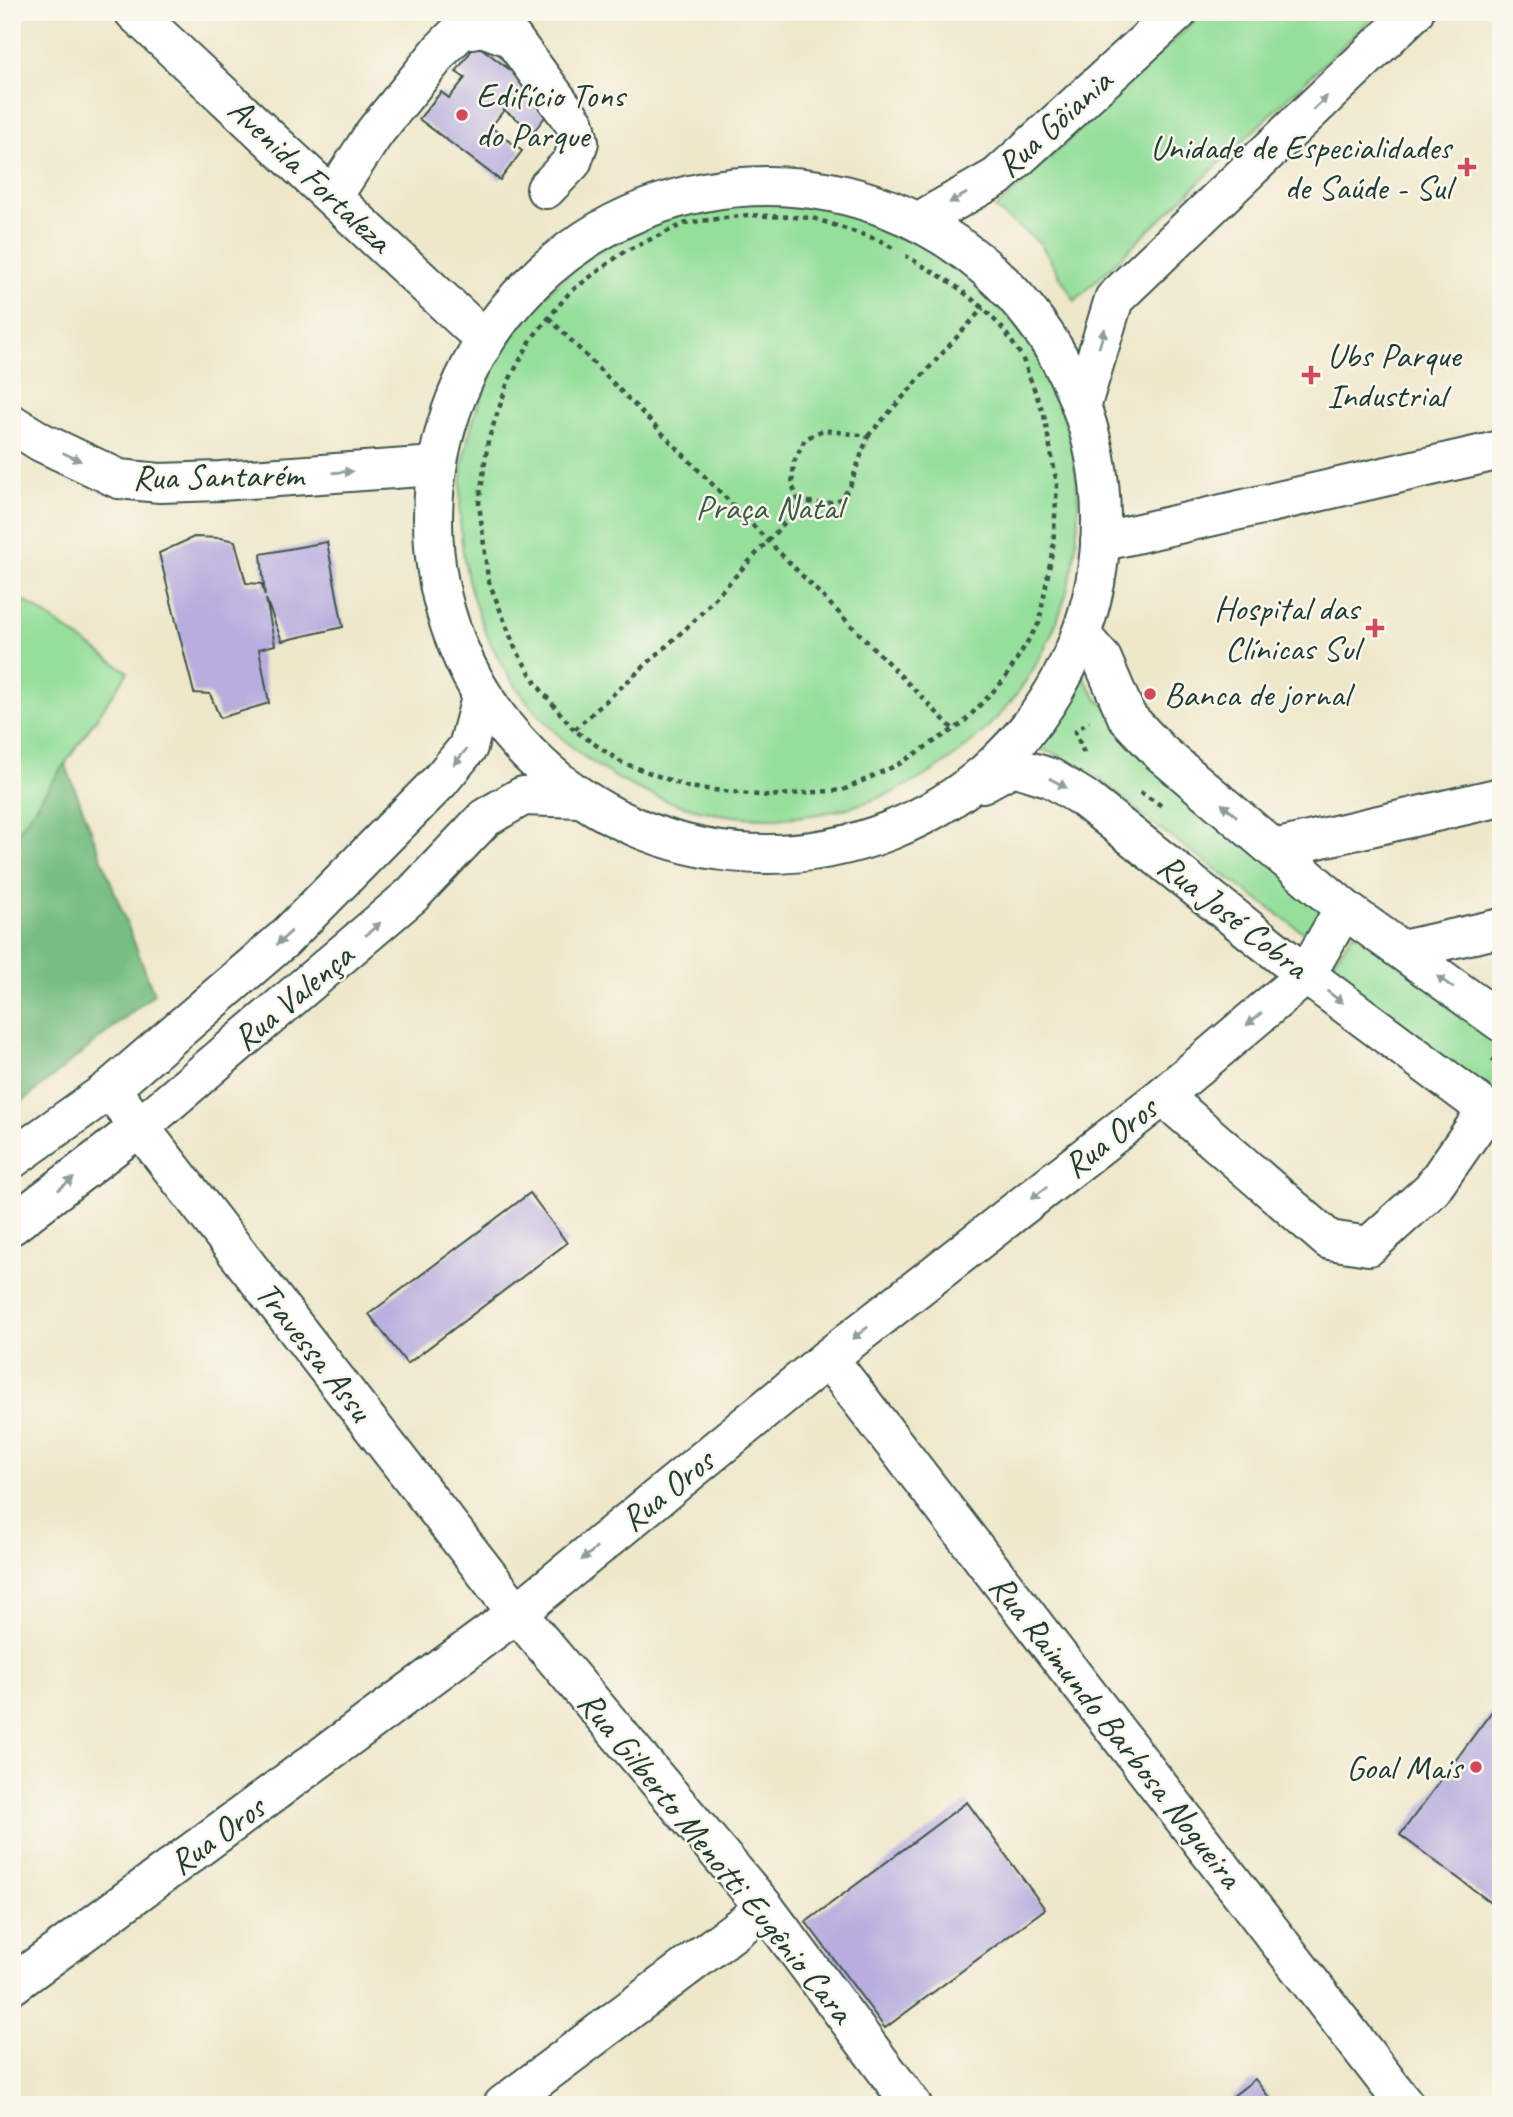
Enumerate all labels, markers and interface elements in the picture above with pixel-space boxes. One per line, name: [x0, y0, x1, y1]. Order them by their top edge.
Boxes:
street label: Rua Gôiania: [986, 57, 1124, 187]
place label: Edifício Tons do Parque: [476, 73, 628, 158]
street label: Avenida Fortaleza: [218, 87, 404, 264]
one-way arrow: [1311, 95, 1328, 111]
marker: Edifício Tons do Parque: [454, 107, 470, 123]
place label: Unidade de Especialidades de Saúde - Sul: [1150, 125, 1457, 210]
marker: Unidade de Especialidades de Saúde - Sul: [1457, 157, 1477, 177]
one-way arrow: [949, 192, 968, 204]
one-way arrow: [1097, 328, 1108, 349]
place label: Ubs Parque Industrial: [1327, 333, 1463, 418]
marker: Ubs Parque Industrial: [1301, 365, 1321, 385]
one-way arrow: [62, 451, 82, 463]
street label: Rua Santarém: [132, 452, 307, 500]
one-way arrow: [333, 467, 355, 478]
park label: Praça Natal: [695, 485, 849, 530]
place label: Hospital das Clínicas Sul: [1214, 586, 1365, 671]
marker: Hospital das Clínicas Sul: [1365, 618, 1385, 638]
place label: Banca de jornal: [1164, 672, 1356, 717]
marker: Banca de jornal: [1142, 686, 1158, 702]
one-way arrow: [453, 748, 468, 765]
one-way arrow: [1049, 777, 1068, 789]
one-way arrow: [1220, 803, 1237, 818]
street label: Rua José Cobra: [1149, 843, 1319, 990]
one-way arrow: [364, 921, 382, 937]
one-way arrow: [276, 929, 293, 946]
street label: Rua Valença: [223, 932, 365, 1061]
one-way arrow: [1436, 975, 1455, 989]
one-way arrow: [1326, 989, 1344, 1003]
one-way arrow: [1245, 1011, 1262, 1026]
street label: Rua Oros: [1054, 1084, 1169, 1188]
one-way arrow: [57, 1176, 75, 1191]
one-way arrow: [1030, 1185, 1048, 1200]
street label: Travessa Assu: [245, 1272, 384, 1431]
one-way arrow: [851, 1326, 869, 1340]
street label: Rua Oros: [611, 1437, 725, 1541]
one-way arrow: [580, 1547, 598, 1562]
street label: Rua Raimundo Barbosa Nogueira: [979, 1565, 1254, 1899]
street label: Rua Gilberto Menotti Eugênio Cara: [568, 1682, 866, 2034]
place label: Goal Mais: [1346, 1745, 1465, 1790]
marker: Goal Mais: [1468, 1759, 1484, 1775]
street label: Rua Oros: [160, 1783, 276, 1885]

